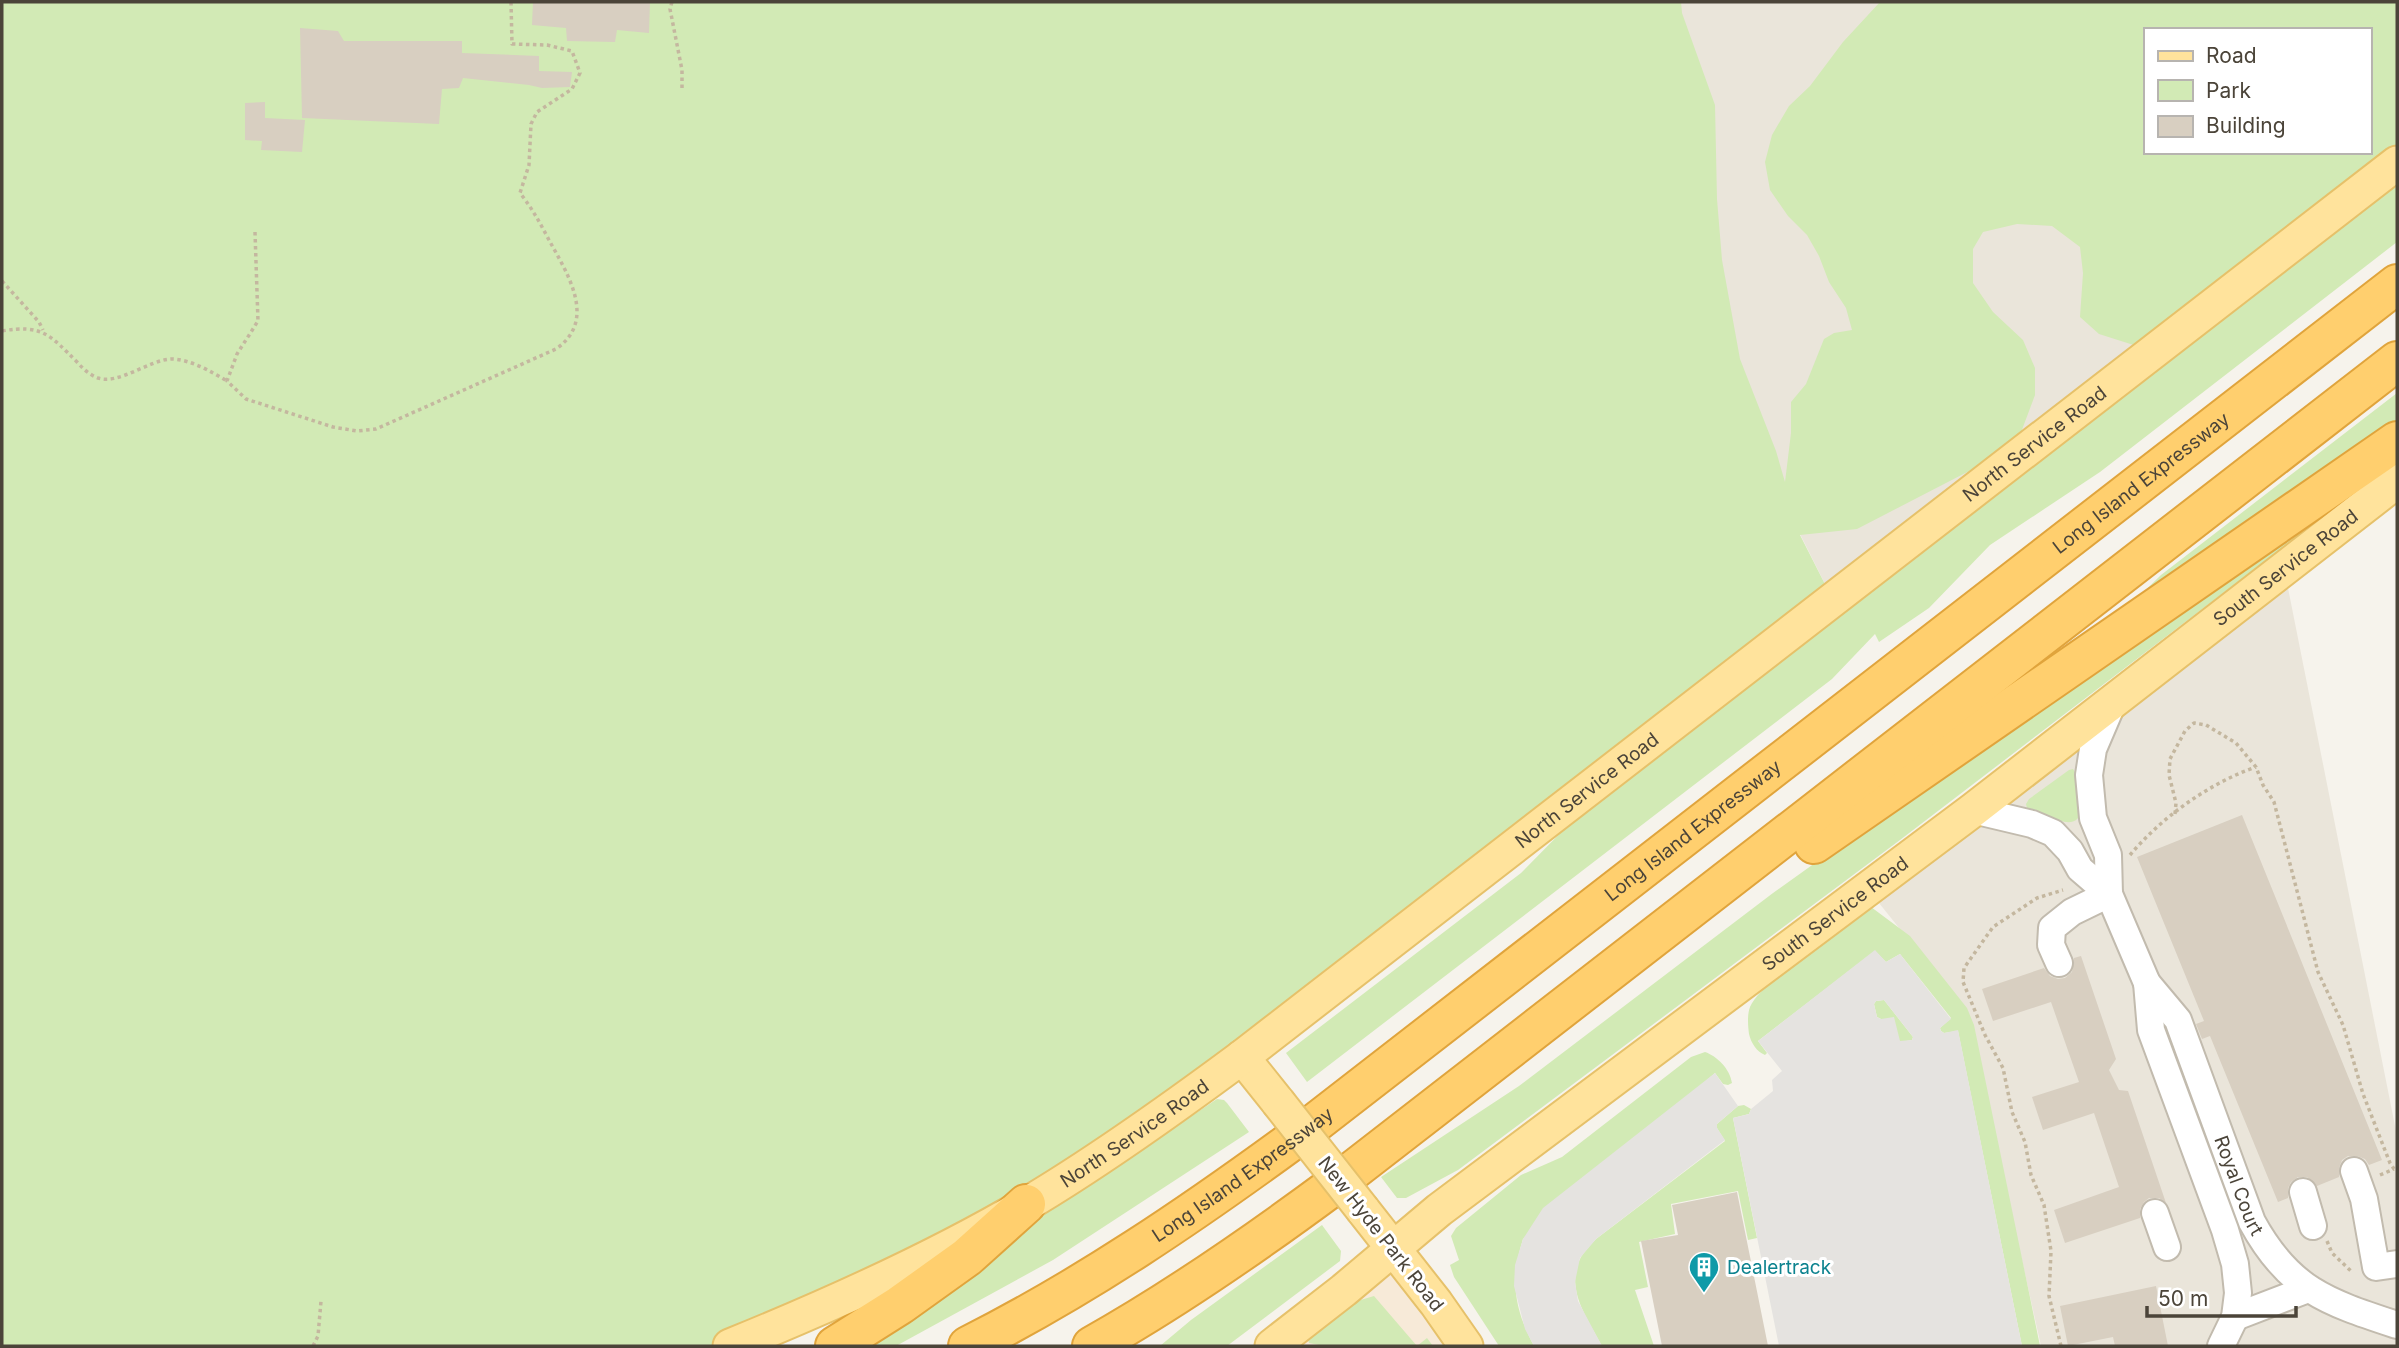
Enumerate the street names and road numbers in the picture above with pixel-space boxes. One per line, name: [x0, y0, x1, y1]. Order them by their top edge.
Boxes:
street label: North Service Road: [1958, 381, 2111, 506]
street label: Long Island Expressway: [2048, 407, 2234, 558]
street label: South Service Road: [2208, 504, 2362, 631]
street label: North Service Road: [1510, 727, 1663, 853]
street label: Long Island Expressway: [1600, 754, 1786, 906]
street label: South Service Road: [1757, 851, 1913, 976]
street label: North Service Road: [1056, 1074, 1213, 1192]
street label: Long Island Expressway: [1148, 1102, 1338, 1247]
street label: Royal Court: [2210, 1132, 2269, 1239]
street label: New Hyde Park Road: [1313, 1152, 1449, 1316]

